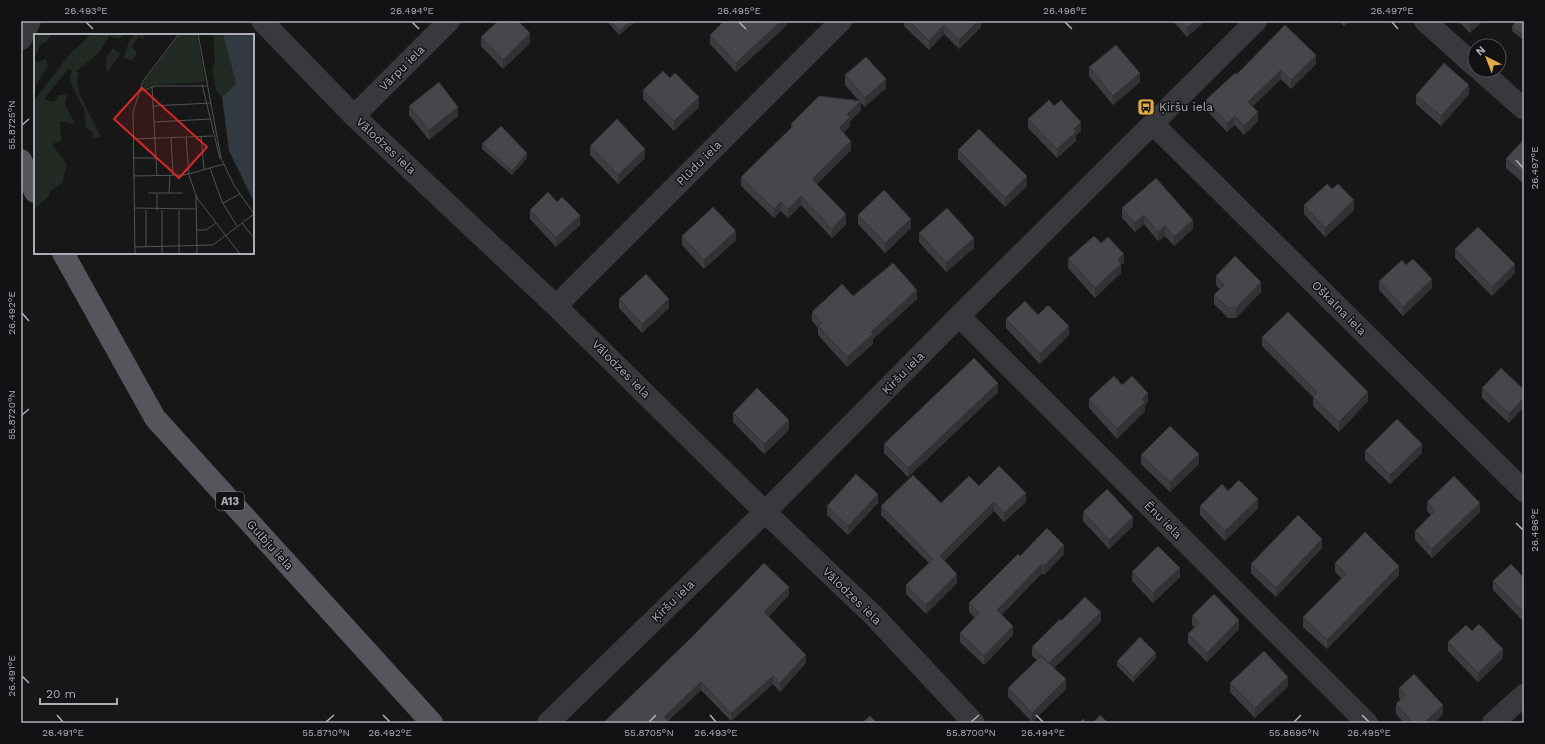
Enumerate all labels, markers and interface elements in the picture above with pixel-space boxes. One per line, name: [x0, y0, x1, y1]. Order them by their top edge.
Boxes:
text: 26.493°E: [64, 5, 108, 16]
text: 26.494°E: [390, 5, 434, 16]
text: 26.495°E: [717, 5, 761, 16]
text: 26.496°E: [1043, 5, 1087, 16]
text: 26.497°E: [1370, 5, 1414, 16]
inset map: [34, 34, 254, 254]
north arrow: [1467, 38, 1507, 78]
street label: Vārpu iela: [376, 42, 428, 94]
text: N: [1473, 43, 1488, 58]
bus stop icon: Ķiršu iela: [1136, 97, 1156, 117]
text: 55.8725°N: [6, 100, 17, 150]
place label: Ķiršu iela: [1159, 100, 1213, 114]
street label: Vālodzes iela: [353, 115, 419, 177]
street label: Plūdu iela: [674, 137, 725, 188]
text: 26.497°E: [1529, 146, 1540, 190]
street label: Oškalna iela: [1309, 278, 1369, 338]
text: 26.492°E: [6, 291, 17, 335]
street label: Vālodzes iela: [589, 337, 653, 401]
street label: Ķiršu iela: [879, 349, 927, 397]
text: 55.8720°N: [6, 390, 17, 440]
road number: A13: [216, 492, 244, 510]
street label: Ēnu iela: [1141, 498, 1185, 542]
text: 26.496°E: [1529, 508, 1540, 552]
street label: Gulbju iela: [244, 517, 296, 573]
street label: Vālodzes iela: [820, 564, 885, 628]
street label: Ķiršu iela: [649, 577, 697, 625]
text: 26.491°E: [6, 655, 17, 697]
scale bar: [40, 680, 117, 706]
text: 20 m: [46, 687, 76, 701]
text: 26.491°E: [42, 727, 84, 738]
text: 55.8710°N: [302, 727, 350, 738]
text: 26.492°E: [368, 727, 412, 738]
text: 55.8705°N: [624, 727, 674, 738]
text: 26.493°E: [694, 727, 738, 738]
text: 55.8700°N: [946, 727, 996, 738]
text: 26.494°E: [1021, 727, 1065, 738]
text: 55.8695°N: [1269, 727, 1319, 738]
text: 26.495°E: [1347, 727, 1391, 738]

